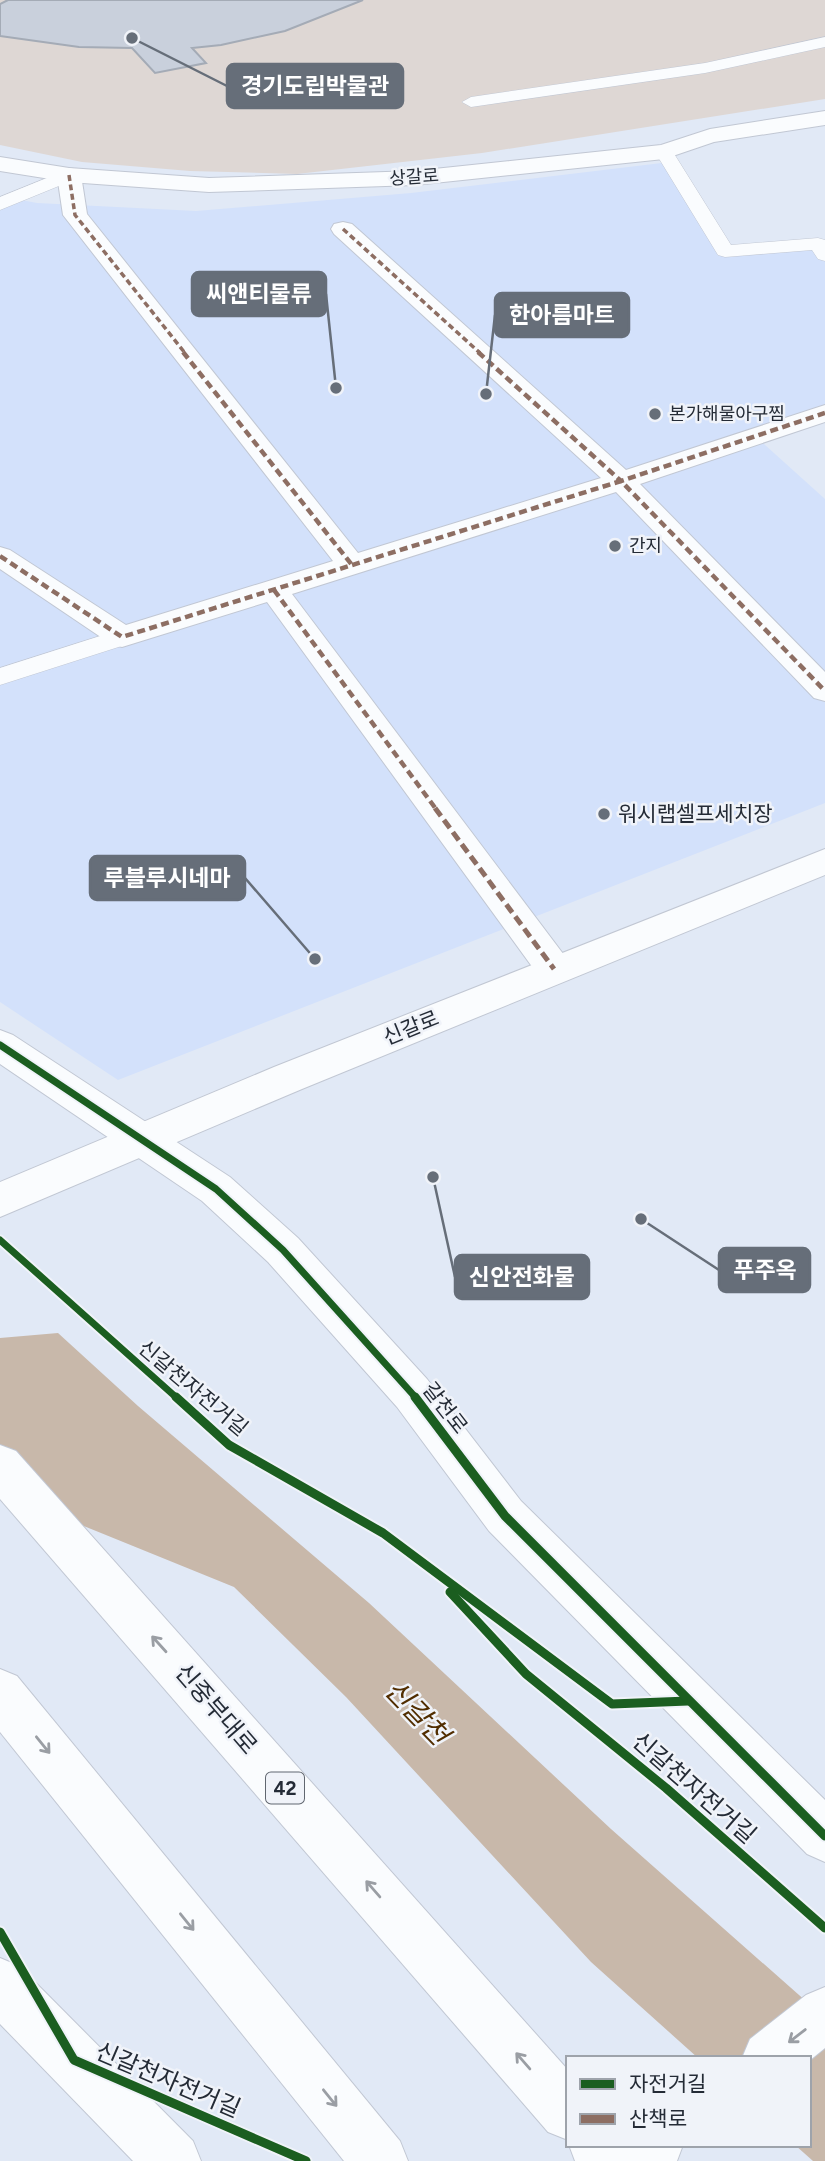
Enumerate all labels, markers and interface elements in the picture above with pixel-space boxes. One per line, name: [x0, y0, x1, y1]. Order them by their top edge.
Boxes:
callout: 경기도립박물관: [227, 64, 403, 108]
text: 경기도립박물관: [241, 72, 389, 100]
street label: 상갈로: [388, 164, 440, 190]
callout: 씨앤티물류: [192, 272, 326, 316]
text: 씨앤티물류: [206, 280, 312, 308]
callout: 한아름마트: [495, 293, 629, 337]
text: 한아름마트: [509, 301, 615, 329]
place label: 본가해물아구찜: [669, 403, 785, 425]
marker: 본가해물아구찜: [647, 406, 663, 422]
place label: 간지: [629, 535, 662, 557]
marker: 간지: [607, 538, 623, 554]
place label: 워시랩셀프세치장: [618, 801, 773, 826]
marker: 워시랩셀프세치장: [596, 806, 612, 822]
callout: 루블루시네마: [90, 856, 245, 900]
text: 루블루시네마: [104, 864, 230, 892]
street label: 신갈로: [379, 1005, 442, 1050]
callout: 푸주옥: [719, 1248, 810, 1292]
callout: 신안전화물: [455, 1255, 589, 1299]
text: 푸주옥: [733, 1256, 797, 1284]
text: 신안전화물: [469, 1263, 575, 1291]
street label: 신갈천자전거길: [133, 1335, 253, 1441]
street label: 갈천로: [418, 1377, 473, 1438]
one-way arrow: [151, 1636, 167, 1654]
street label: 신중부대로: [169, 1657, 264, 1760]
water label: 신갈천: [378, 1672, 458, 1754]
street label: 신갈천자전거길: [626, 1726, 762, 1849]
one-way arrow: [35, 1736, 51, 1754]
road number: 42: [266, 1772, 304, 1803]
one-way arrow: [365, 1880, 381, 1898]
one-way arrow: [179, 1912, 195, 1930]
one-way arrow: [787, 2028, 806, 2043]
street label: 신갈천자전거길: [91, 2036, 245, 2123]
one-way arrow: [515, 2052, 531, 2070]
legend: [566, 2056, 811, 2147]
text: 자전거길: [629, 2071, 706, 2096]
one-way arrow: [323, 2089, 338, 2107]
text: 산책로: [629, 2106, 687, 2131]

